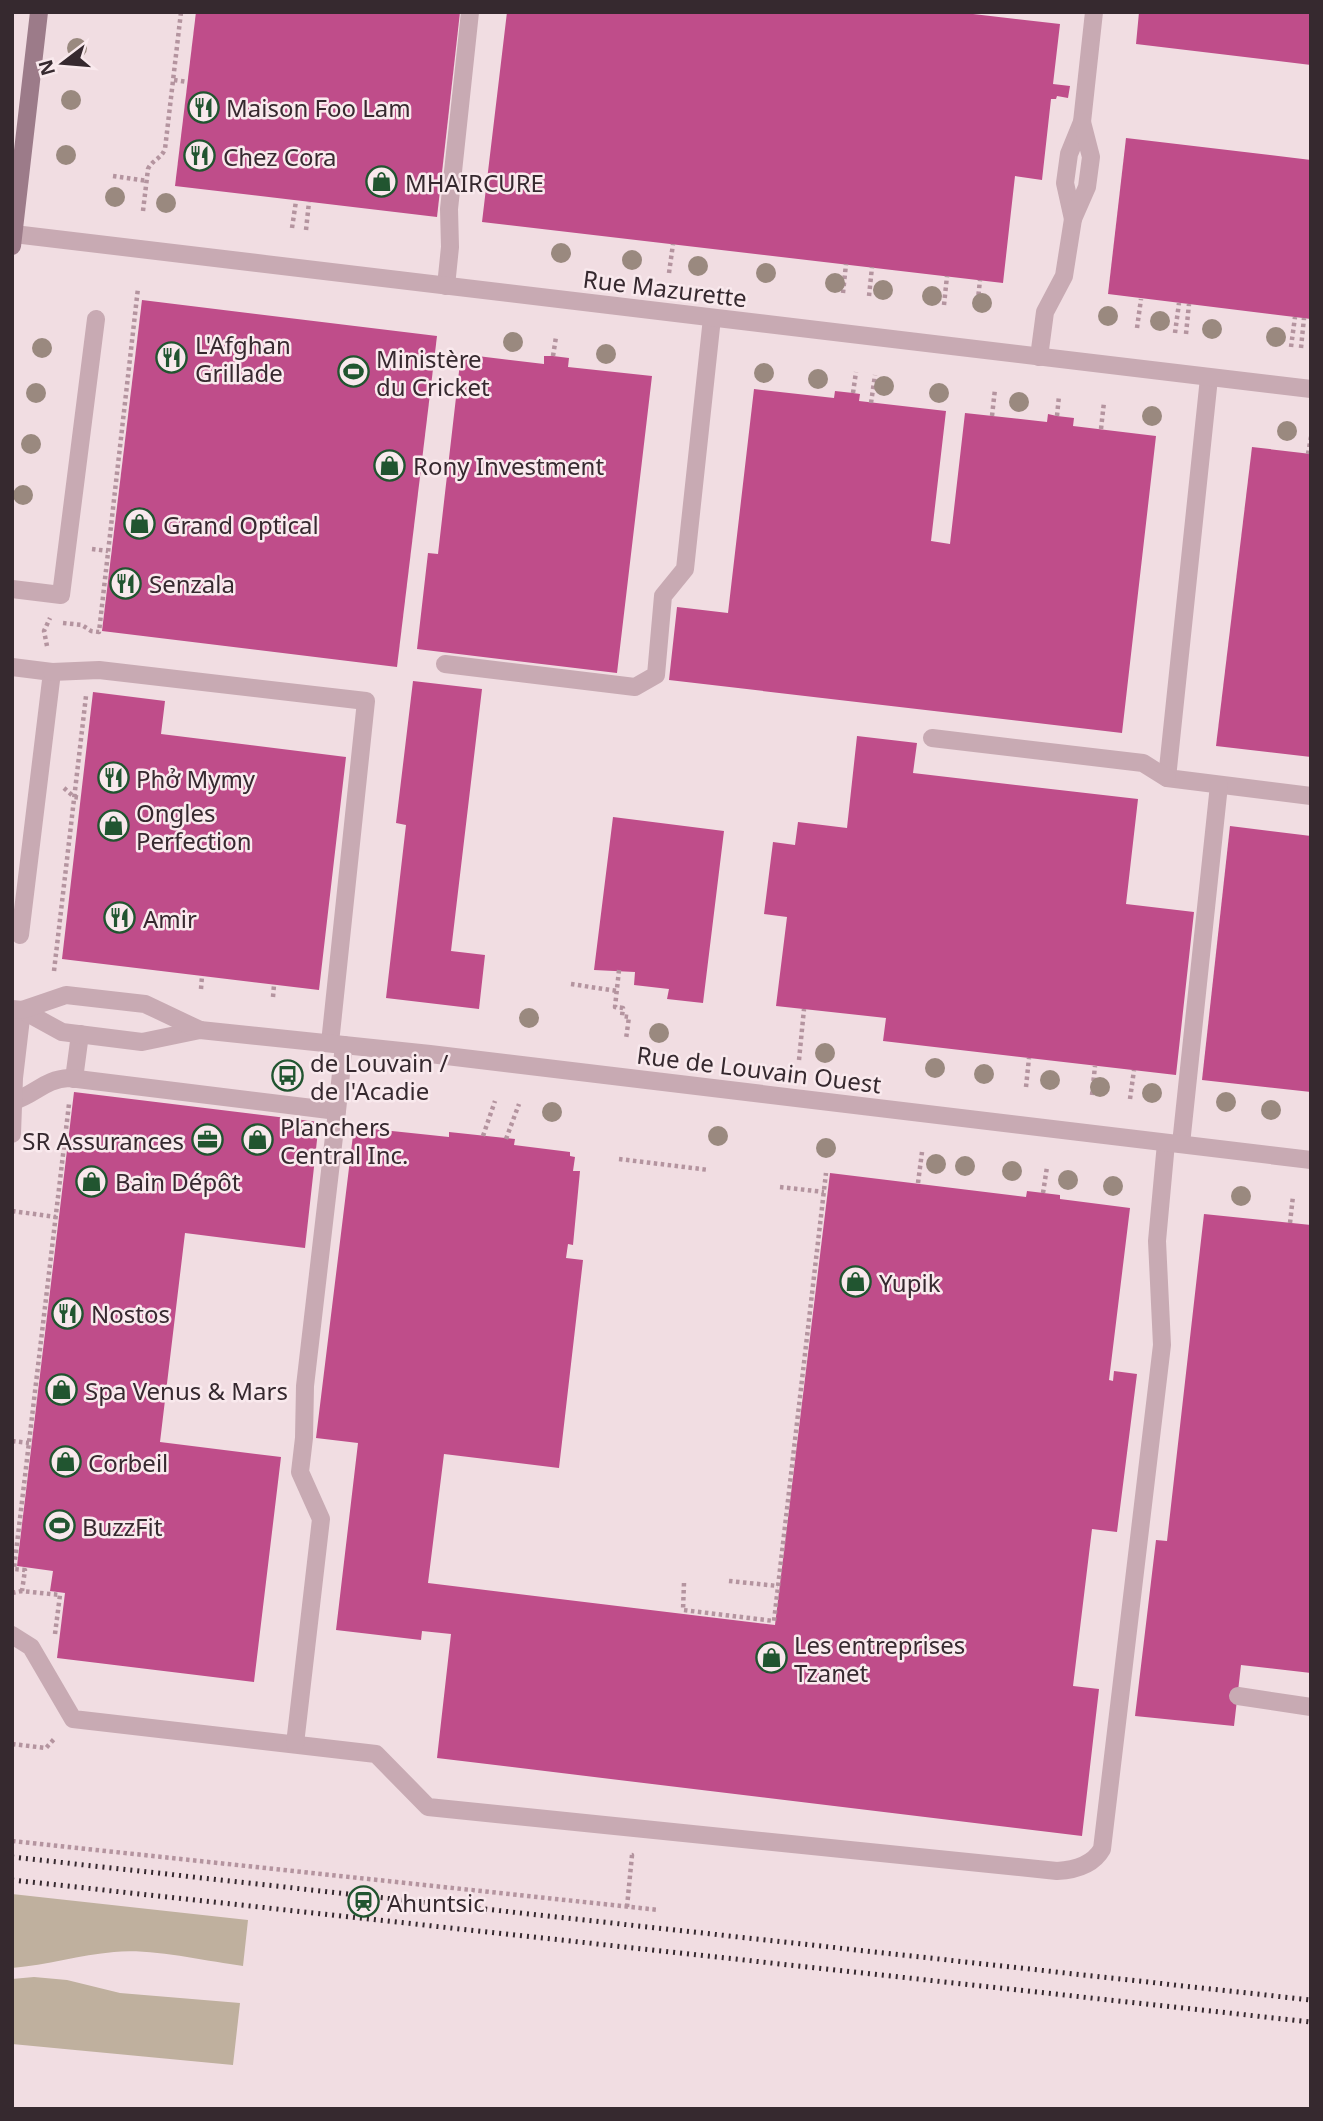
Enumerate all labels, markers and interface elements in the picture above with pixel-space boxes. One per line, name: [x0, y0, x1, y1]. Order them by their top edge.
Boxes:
north arrow: [28, 28, 98, 98]
text: N: [32, 57, 61, 79]
restaurant icon: Maison Foo Lam: [186, 90, 220, 124]
place label: Maison Foo Lam: [226, 91, 411, 124]
restaurant icon: Chez Cora: [183, 139, 217, 173]
place label: Chez Cora: [223, 140, 336, 173]
shop icon: MHAIRCURE: [365, 165, 399, 199]
place label: MHAIRCURE: [405, 166, 544, 199]
street label: Rue Mazurette: [581, 262, 749, 314]
place label: L'Afghan Grillade: [195, 328, 291, 389]
restaurant icon: L'Afghan Grillade: [155, 341, 189, 375]
place label: Ministère du Cricket: [376, 342, 490, 403]
sports icon: Ministère du Cricket: [336, 355, 370, 389]
shop icon: Rony Investment: [373, 448, 407, 482]
place label: Rony Investment: [413, 449, 604, 482]
shop icon: Grand Optical: [123, 507, 157, 541]
place label: Grand Optical: [163, 508, 319, 541]
restaurant icon: Senzala: [109, 566, 143, 600]
place label: Senzala: [149, 567, 235, 600]
restaurant icon: Phở Mymy: [96, 761, 130, 795]
place label: Phở Mymy: [136, 762, 256, 795]
place label: Ongles Perfection: [136, 796, 252, 857]
shop icon: Ongles Perfection: [96, 809, 130, 843]
restaurant icon: Amir: [103, 901, 137, 935]
place label: Amir: [143, 902, 197, 935]
street label: Rue de Louvain Ouest: [635, 1038, 884, 1100]
place label: de Louvain / de l'Acadie: [310, 1046, 448, 1107]
bus stop icon: de Louvain / de l'Acadie: [270, 1059, 304, 1093]
place label: Planchers Central Inc.: [280, 1110, 408, 1171]
office icon: SR Assurances: [190, 1123, 224, 1157]
shop icon: Planchers Central Inc.: [240, 1123, 274, 1157]
place label: SR Assurances: [22, 1124, 184, 1157]
shop icon: Bain Dépôt: [75, 1164, 109, 1198]
place label: Bain Dépôt: [115, 1165, 241, 1198]
shop icon: Yupik: [839, 1265, 873, 1299]
place label: Yupik: [879, 1266, 941, 1299]
restaurant icon: Nostos: [51, 1296, 85, 1330]
place label: Nostos: [91, 1297, 170, 1330]
shop icon: Spa Venus & Mars: [45, 1373, 79, 1407]
place label: Spa Venus & Mars: [85, 1374, 288, 1407]
shop icon: Corbeil: [48, 1445, 82, 1479]
place label: Corbeil: [88, 1446, 168, 1479]
sports icon: BuzzFit: [42, 1509, 76, 1543]
place label: BuzzFit: [82, 1510, 163, 1543]
place label: Les entreprises Tzanet: [794, 1628, 965, 1689]
shop icon: Les entreprises Tzanet: [754, 1641, 788, 1675]
station icon: Ahuntsic: [347, 1885, 381, 1919]
place label: Ahuntsic: [387, 1886, 485, 1919]

